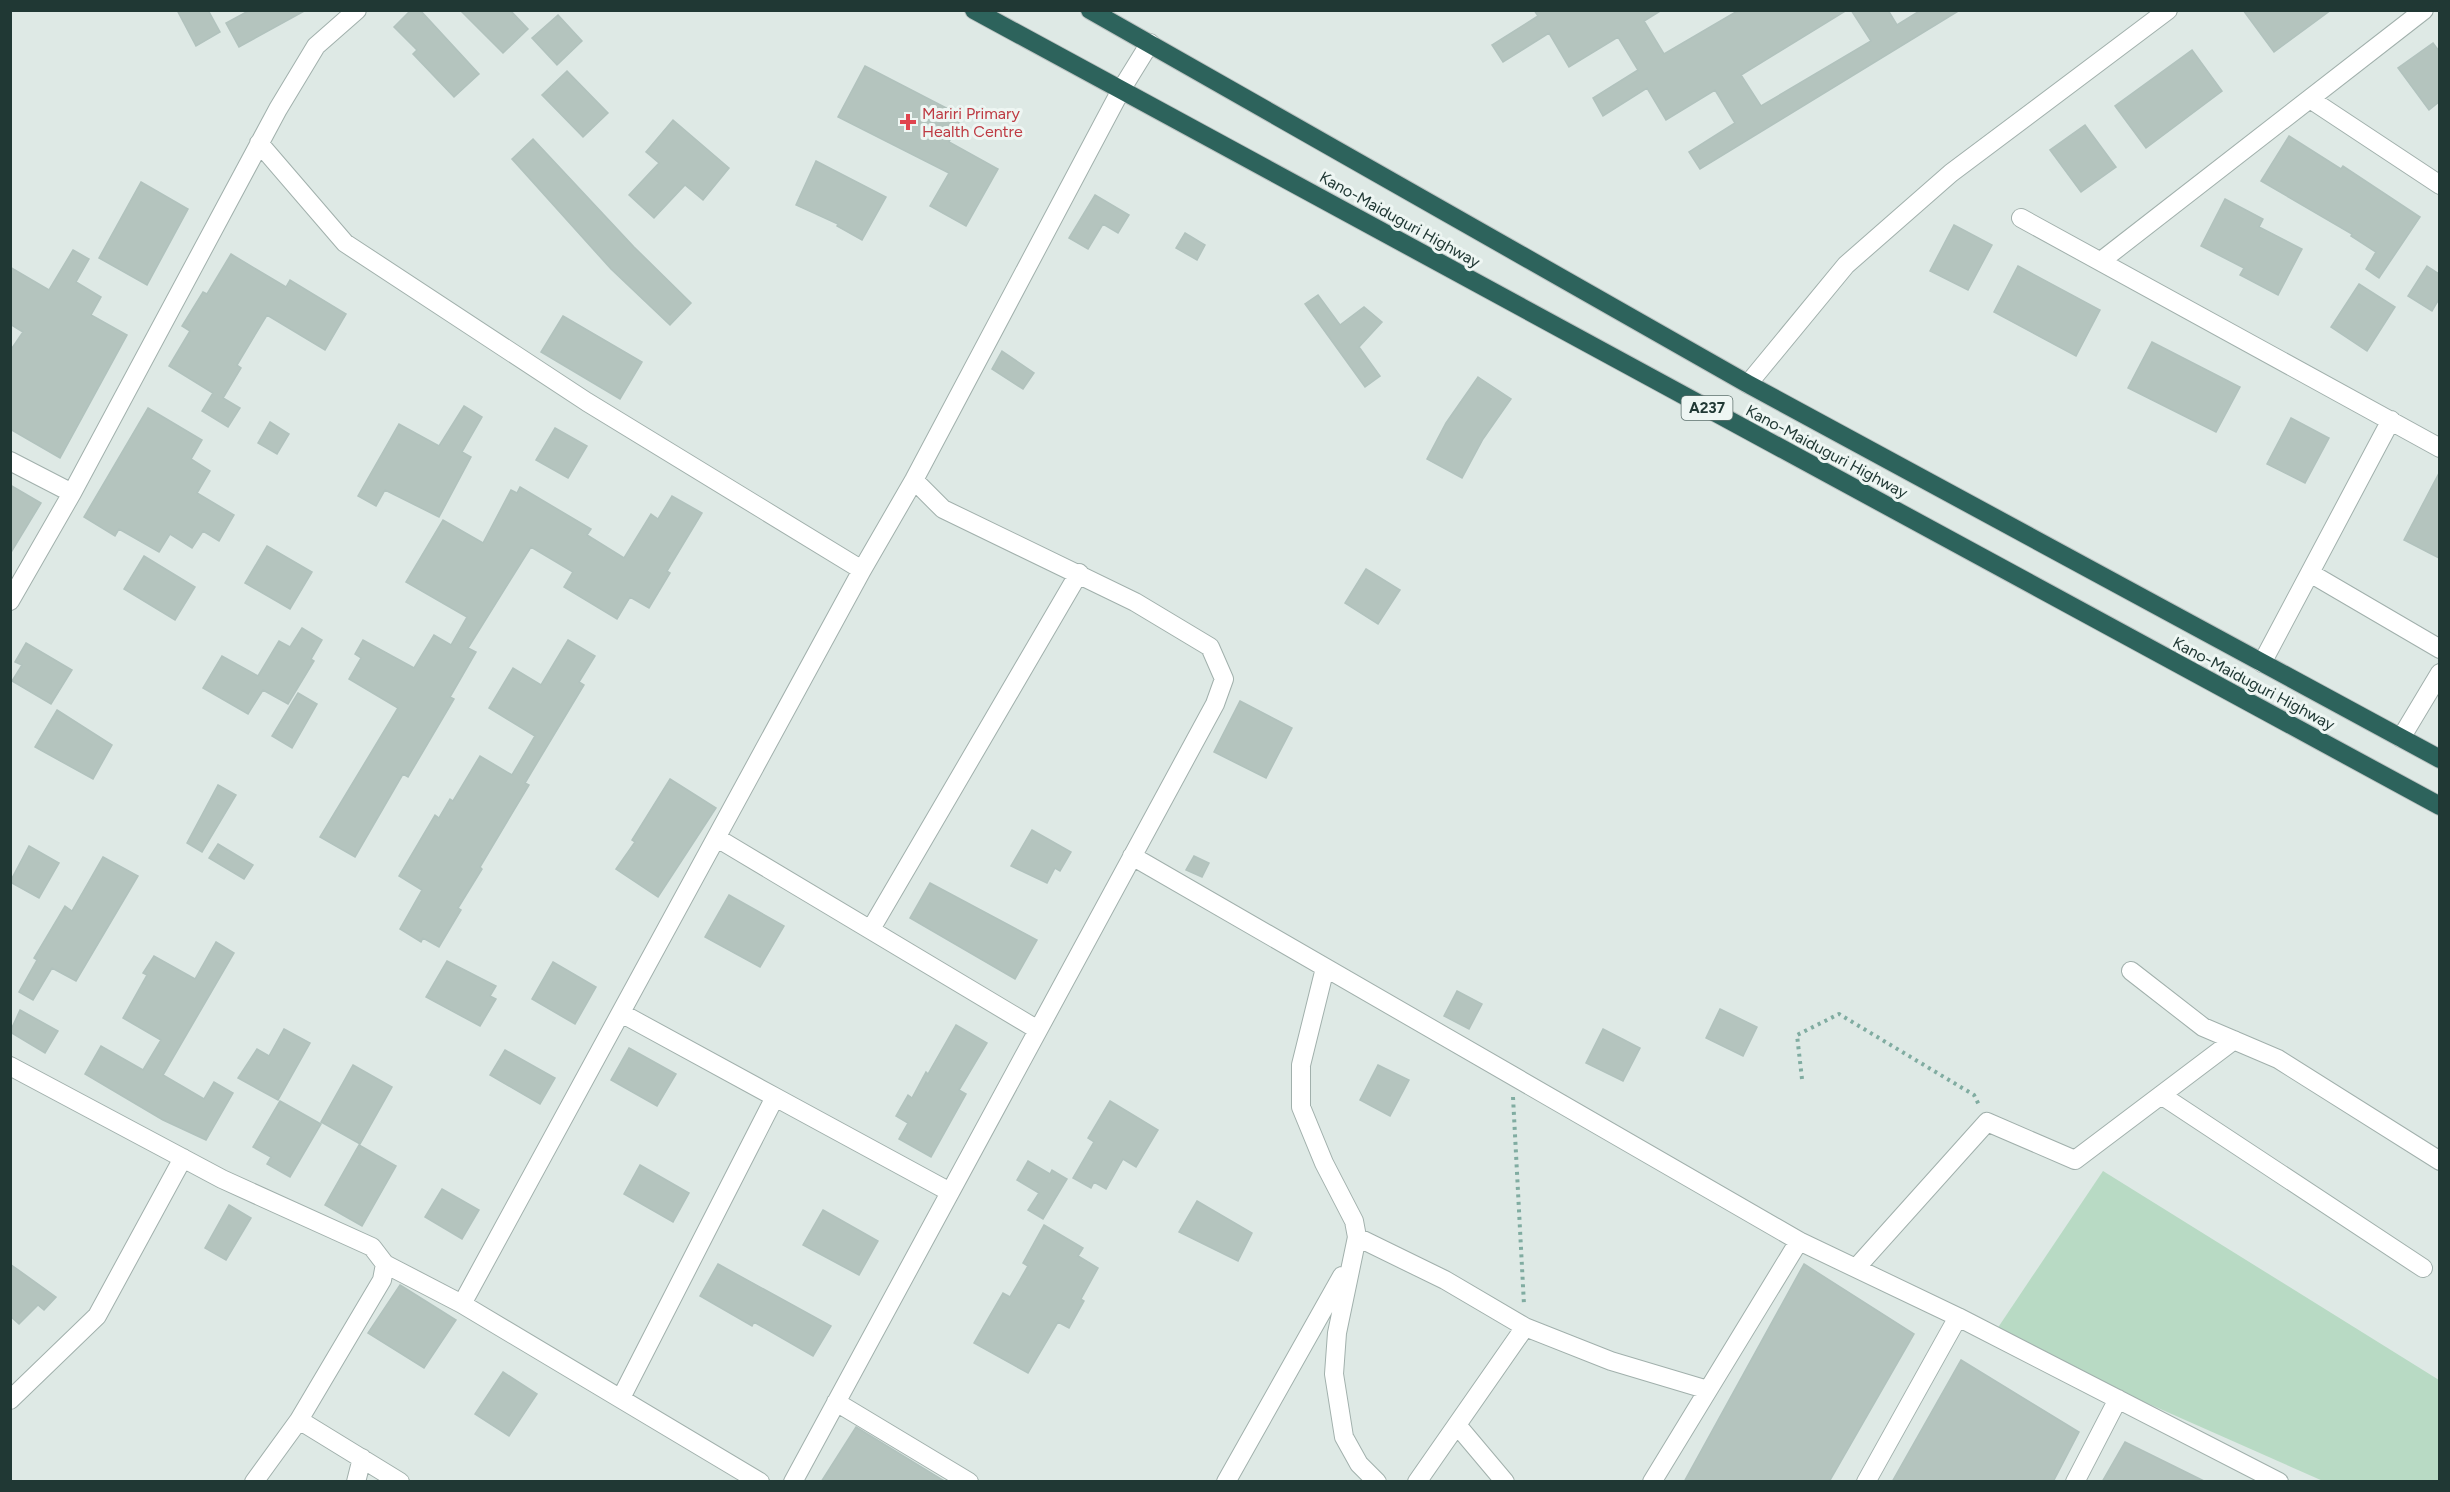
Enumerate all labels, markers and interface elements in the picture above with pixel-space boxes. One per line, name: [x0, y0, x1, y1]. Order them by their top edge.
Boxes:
place label: Mariri Primary Health Centre: [922, 104, 1023, 141]
marker: Mariri Primary Health Centre: [899, 113, 917, 131]
street label: Kano-Maiduguri Highway: [1316, 167, 1484, 272]
road number: A237: [1682, 396, 1732, 420]
street label: Kano-Maiduguri Highway: [1743, 401, 1911, 502]
street label: Kano-Maiduguri Highway: [2170, 633, 2338, 734]

